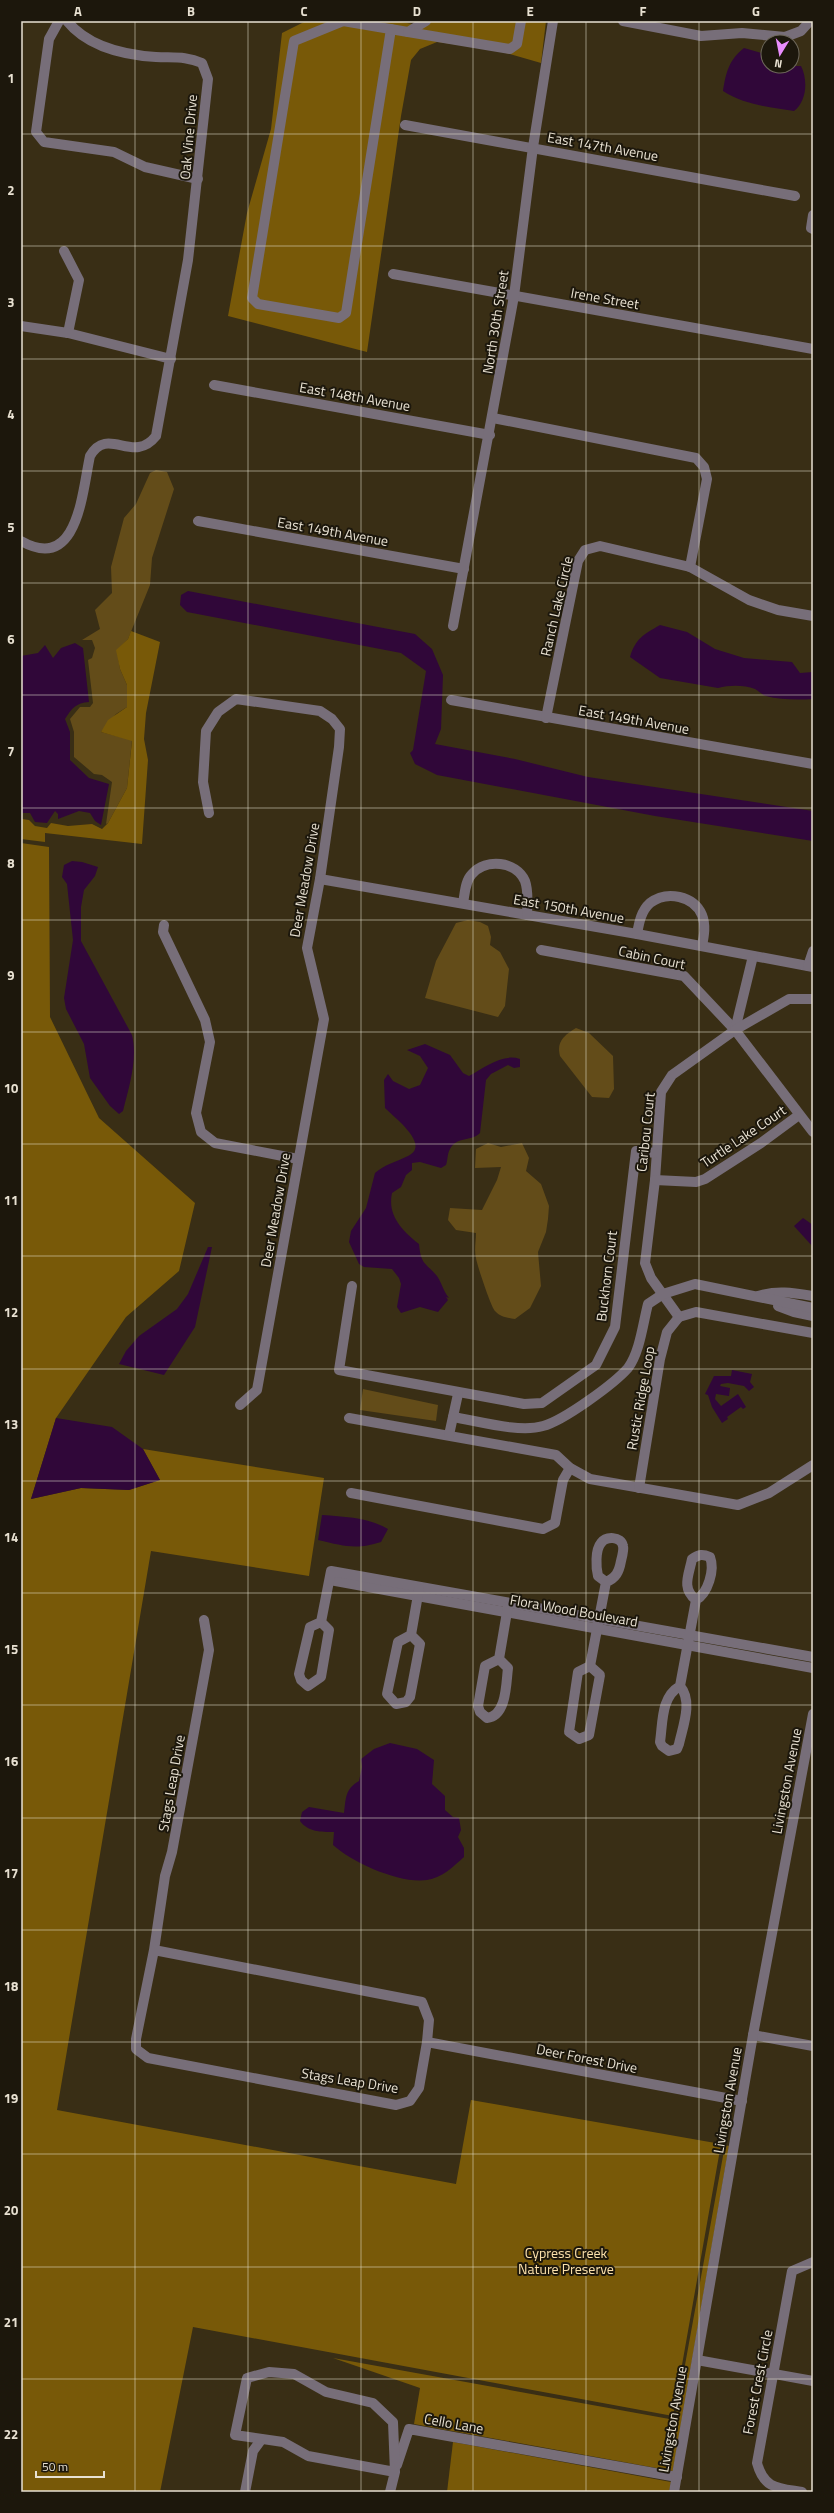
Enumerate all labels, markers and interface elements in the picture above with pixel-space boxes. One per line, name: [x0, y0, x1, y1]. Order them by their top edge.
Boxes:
text: A: [74, 1, 82, 21]
text: B: [187, 1, 195, 21]
text: C: [300, 1, 308, 21]
text: D: [413, 1, 421, 21]
text: E: [526, 1, 534, 21]
text: F: [640, 1, 647, 21]
text: G: [752, 1, 760, 21]
north arrow: [760, 34, 800, 74]
text: N: [773, 55, 783, 72]
text: 1: [7, 68, 15, 88]
street label: Oak Vine Drive: [174, 93, 202, 181]
street label: East 147th Avenue: [546, 126, 660, 166]
text: 2: [7, 180, 15, 200]
street label: North 30th Street: [476, 269, 514, 375]
street label: Irene Street: [569, 282, 641, 314]
text: 3: [7, 292, 15, 312]
street label: East 148th Avenue: [298, 376, 412, 416]
text: 4: [7, 404, 15, 424]
street label: East 149th Avenue: [276, 511, 390, 551]
text: 5: [7, 517, 15, 537]
street label: Ranch Lake Circle: [534, 554, 578, 658]
text: 6: [7, 629, 15, 649]
street label: East 149th Avenue: [577, 699, 691, 739]
text: 7: [7, 741, 15, 761]
street label: Deer Meadow Drive: [284, 821, 324, 939]
text: 8: [7, 853, 15, 873]
street label: East 150th Avenue: [512, 888, 626, 928]
street label: Cabin Court: [617, 940, 687, 974]
text: 9: [7, 965, 15, 985]
text: 10: [4, 1078, 18, 1098]
street label: Caribou Court: [630, 1091, 660, 1173]
street label: Turtle Lake Court: [696, 1100, 790, 1172]
street label: Deer Meadow Drive: [255, 1151, 295, 1269]
text: 11: [4, 1190, 18, 1210]
street label: Buckhorn Court: [590, 1229, 622, 1323]
text: 12: [4, 1302, 18, 1322]
street label: Rustic Ridge Loop: [621, 1345, 659, 1451]
text: 13: [4, 1414, 18, 1434]
text: 14: [4, 1527, 18, 1547]
street label: Flora Wood Boulevard: [508, 1588, 640, 1632]
text: 15: [4, 1639, 18, 1659]
street label: Livingston Avenue: [765, 1726, 807, 1836]
street label: Stags Leap Drive: [152, 1733, 190, 1833]
text: 16: [4, 1751, 18, 1771]
text: 17: [4, 1863, 18, 1883]
text: 18: [4, 1976, 18, 1996]
street label: Deer Forest Drive: [535, 2038, 639, 2078]
street label: Livingston Avenue: [707, 2045, 747, 2155]
street label: Stags Leap Drive: [300, 2062, 400, 2098]
text: 19: [4, 2088, 18, 2108]
text: 20: [4, 2200, 18, 2220]
park label: Cypress Creek Nature Preserve: [518, 2242, 614, 2279]
text: 21: [4, 2312, 18, 2332]
street label: Forest Crest Circle: [737, 2328, 777, 2436]
street label: Livingston Avenue: [652, 2364, 692, 2474]
street label: Cello Lane: [423, 2407, 485, 2439]
text: 22: [4, 2424, 18, 2444]
scale bar: [36, 2453, 104, 2479]
text: 50 m: [42, 2457, 68, 2476]

